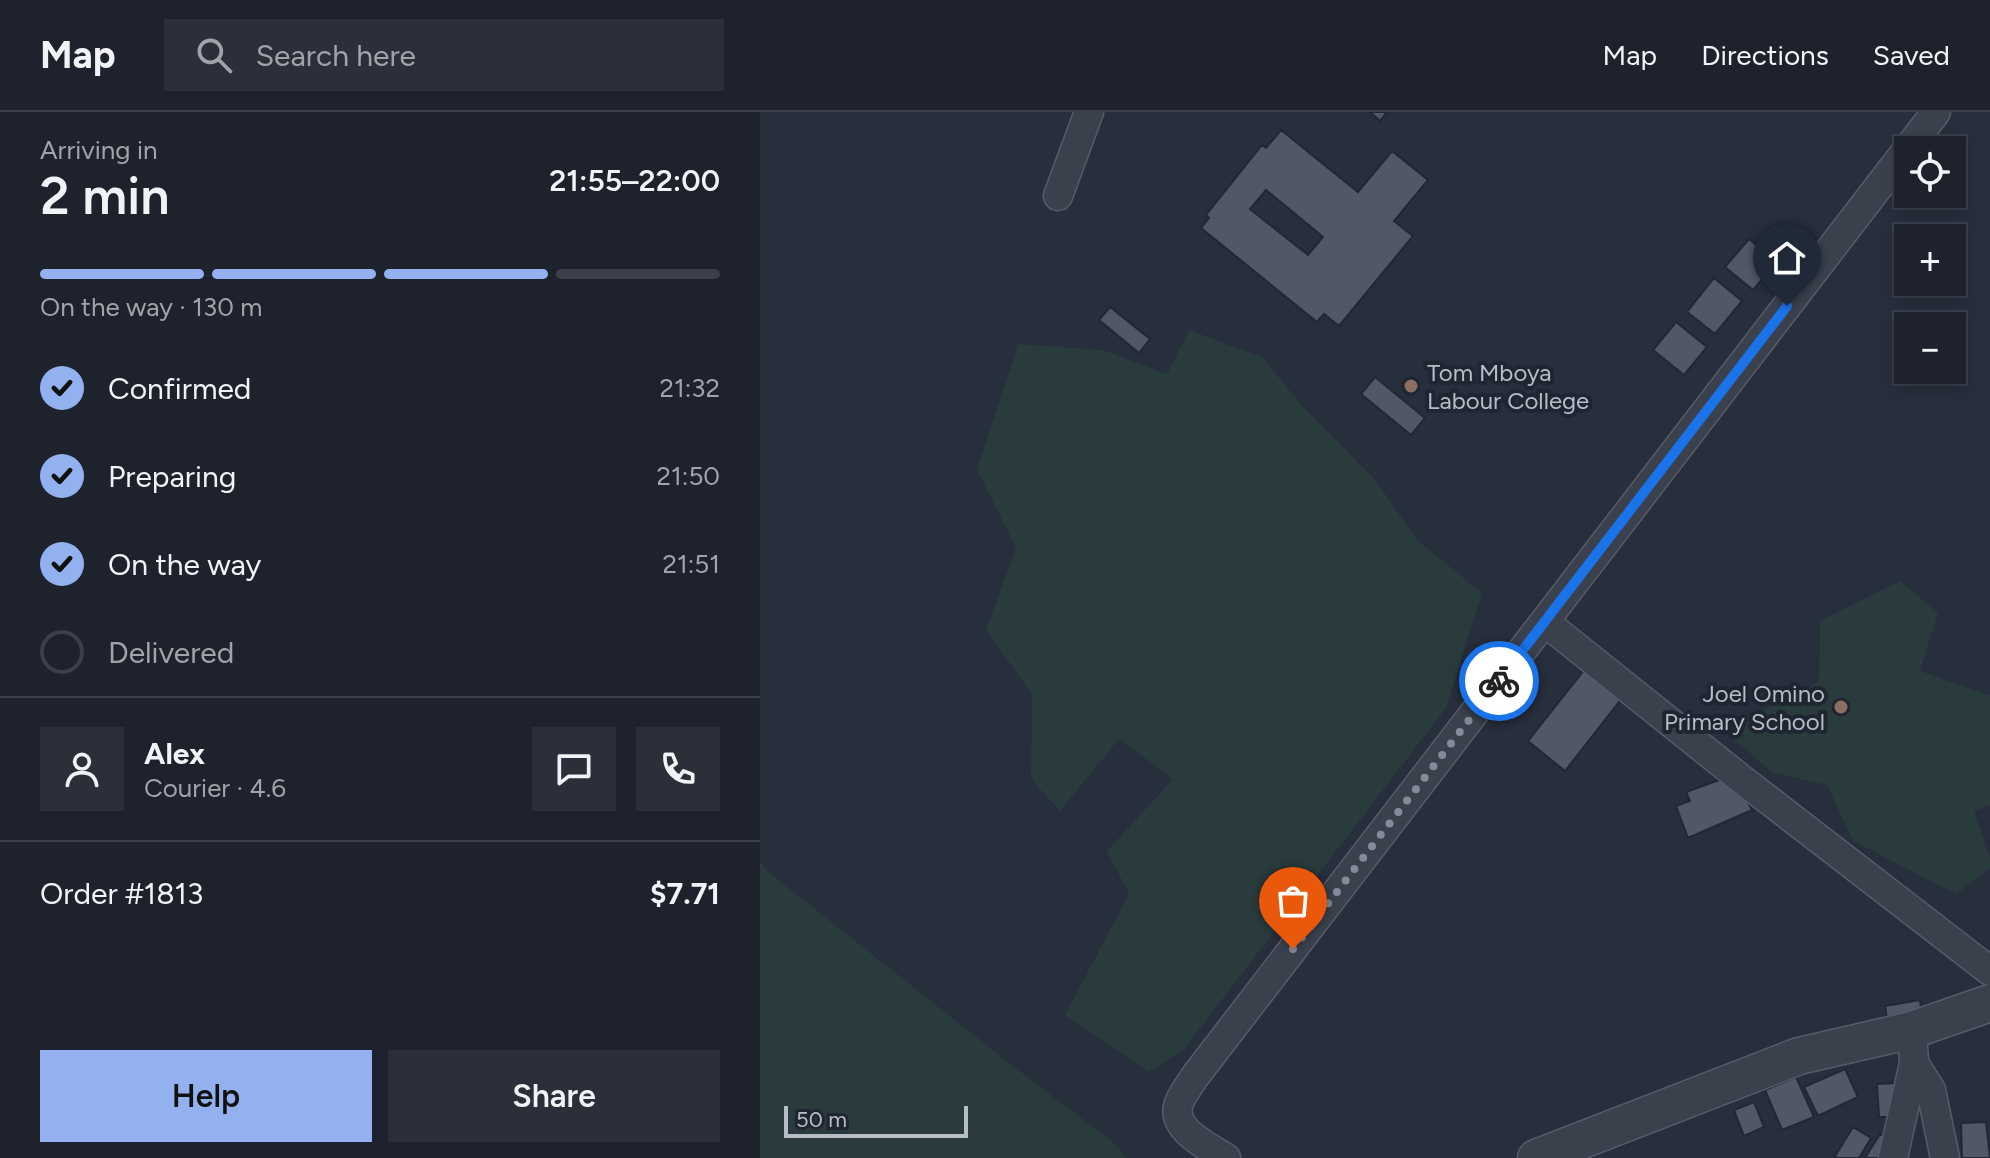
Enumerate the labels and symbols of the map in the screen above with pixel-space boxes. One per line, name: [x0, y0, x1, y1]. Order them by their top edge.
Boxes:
pin: [1753, 224, 1821, 306]
place label: Tom Mboya Labour College: [1427, 358, 1589, 415]
marker: Tom Mboya Labour College: [1402, 377, 1420, 395]
courier: [1459, 641, 1539, 721]
place label: Joel Omino Primary School: [1664, 679, 1825, 736]
marker: Joel Omino Primary School: [1832, 698, 1850, 716]
pin: [1259, 867, 1327, 949]
scale bar: [784, 1102, 968, 1138]

